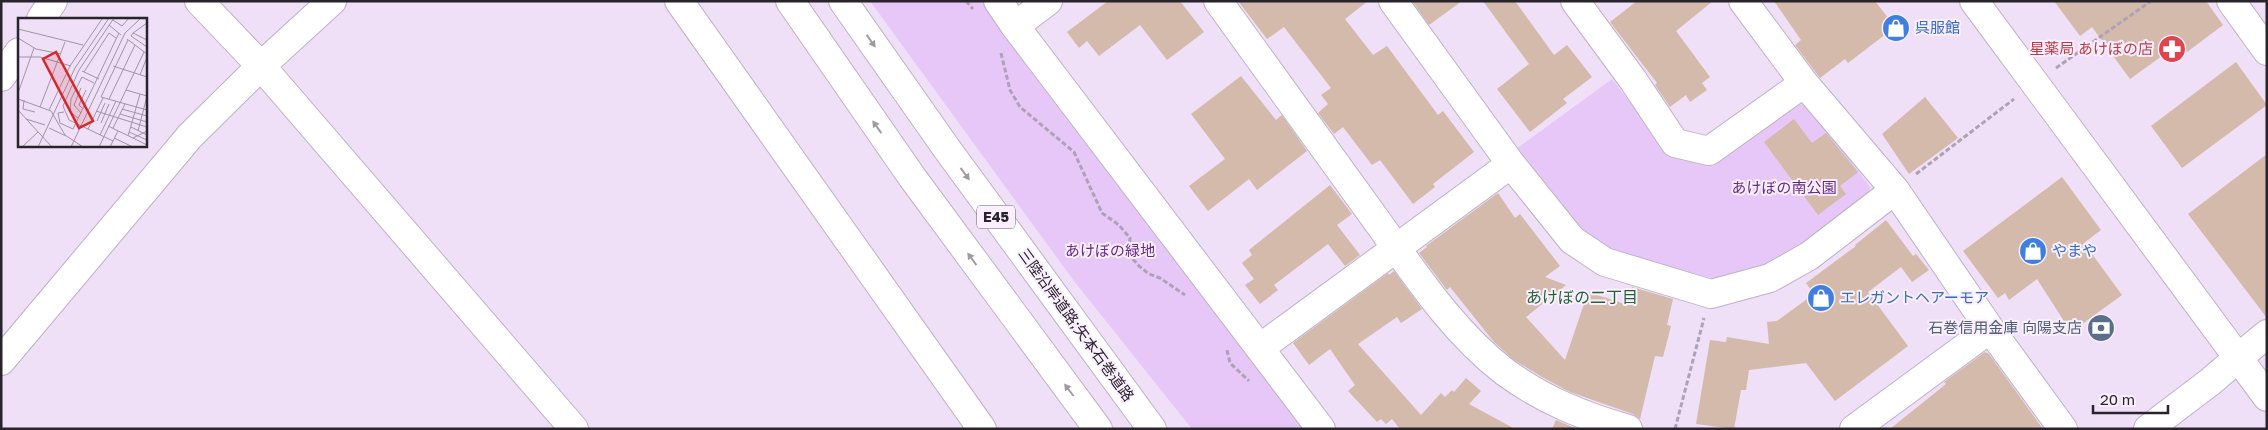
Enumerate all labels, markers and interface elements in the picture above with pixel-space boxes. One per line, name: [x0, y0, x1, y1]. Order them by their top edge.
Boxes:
shop icon: 呉服館: [1881, 13, 1911, 43]
inset map: [18, 18, 146, 146]
place label: 呉服館: [1915, 18, 1960, 36]
one-way arrow: [866, 34, 876, 48]
pharmacy icon: 星薬局 あけぼの店: [2157, 34, 2187, 64]
place label: 星薬局 あけぼの店: [2029, 39, 2153, 57]
one-way arrow: [872, 121, 882, 134]
one-way arrow: [960, 167, 970, 181]
park label: あけぼの南公園: [1731, 178, 1837, 196]
road number: E45: [977, 206, 1015, 228]
shop icon: やまや: [2018, 236, 2048, 266]
park label: あけぼの緑地: [1065, 241, 1155, 259]
place label: やまや: [2052, 241, 2097, 259]
street label: 三陸沿岸道路;矢本石巻道路: [1015, 244, 1138, 404]
one-way arrow: [967, 253, 978, 266]
shop icon: エレガントヘアーモア: [1806, 283, 1836, 313]
district label: あけぼの二丁目: [1526, 287, 1638, 307]
place label: エレガントヘアーモア: [1840, 288, 1989, 306]
bank icon: 石巻信用金庫 向陽支店: [2086, 313, 2116, 343]
place label: 石巻信用金庫 向陽支店: [1928, 318, 2082, 336]
scale bar: [2093, 382, 2168, 414]
one-way arrow: [1064, 383, 1074, 397]
text: 20 m: [2100, 390, 2135, 408]

